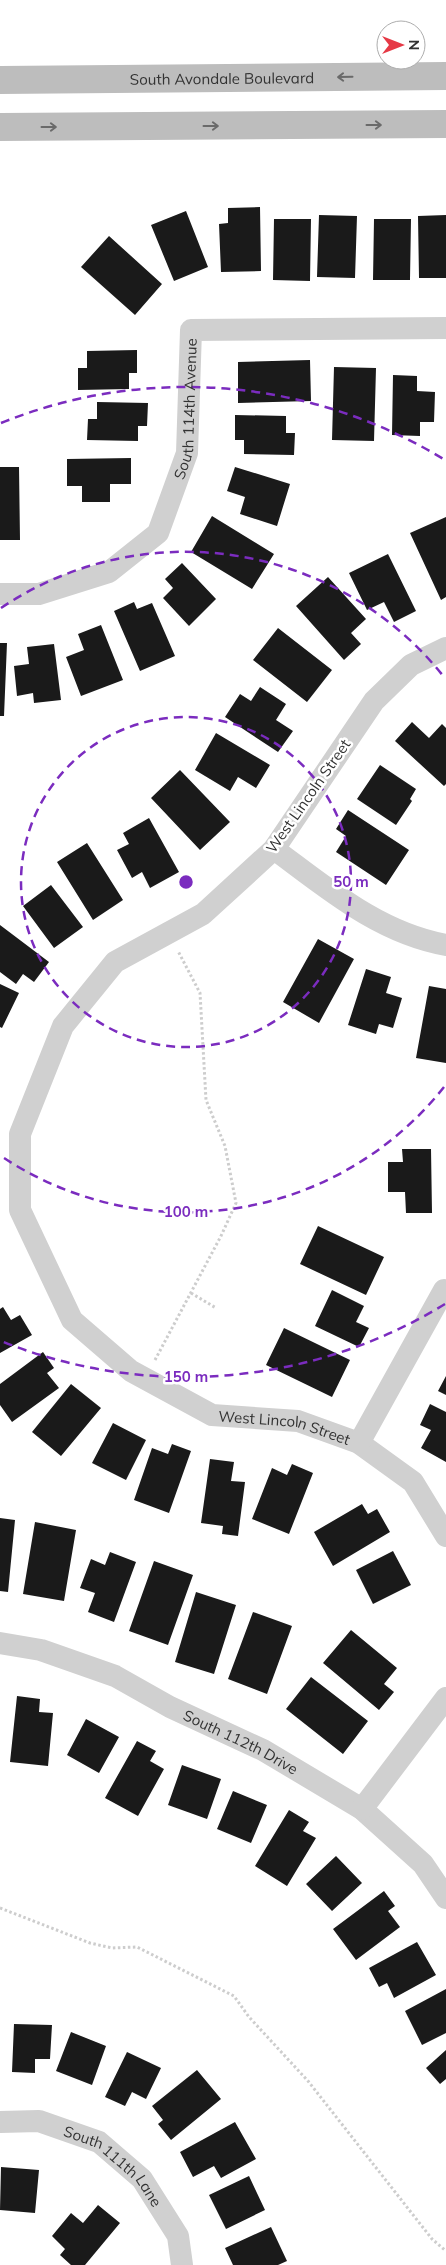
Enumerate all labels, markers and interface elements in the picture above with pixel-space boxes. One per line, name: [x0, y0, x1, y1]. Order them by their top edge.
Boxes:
north arrow: [376, 20, 426, 70]
text: N: [405, 40, 423, 50]
street label: South Avondale Boulevard: [130, 68, 314, 88]
one-way arrow: [337, 72, 354, 82]
one-way arrow: [365, 120, 381, 130]
one-way arrow: [202, 121, 219, 131]
one-way arrow: [40, 122, 56, 132]
street label: South 114th Avenue: [169, 338, 200, 482]
street label: West Lincoln Street: [262, 735, 354, 857]
text: 50 m: [333, 872, 369, 891]
centre of rings: [177, 873, 195, 891]
text: 100 m: [164, 1202, 208, 1221]
text: 150 m: [164, 1367, 208, 1386]
street label: West Lincoln Street: [218, 1406, 353, 1449]
street label: South 112th Drive: [180, 1705, 302, 1778]
street label: South 111th Lane: [61, 2121, 166, 2210]

